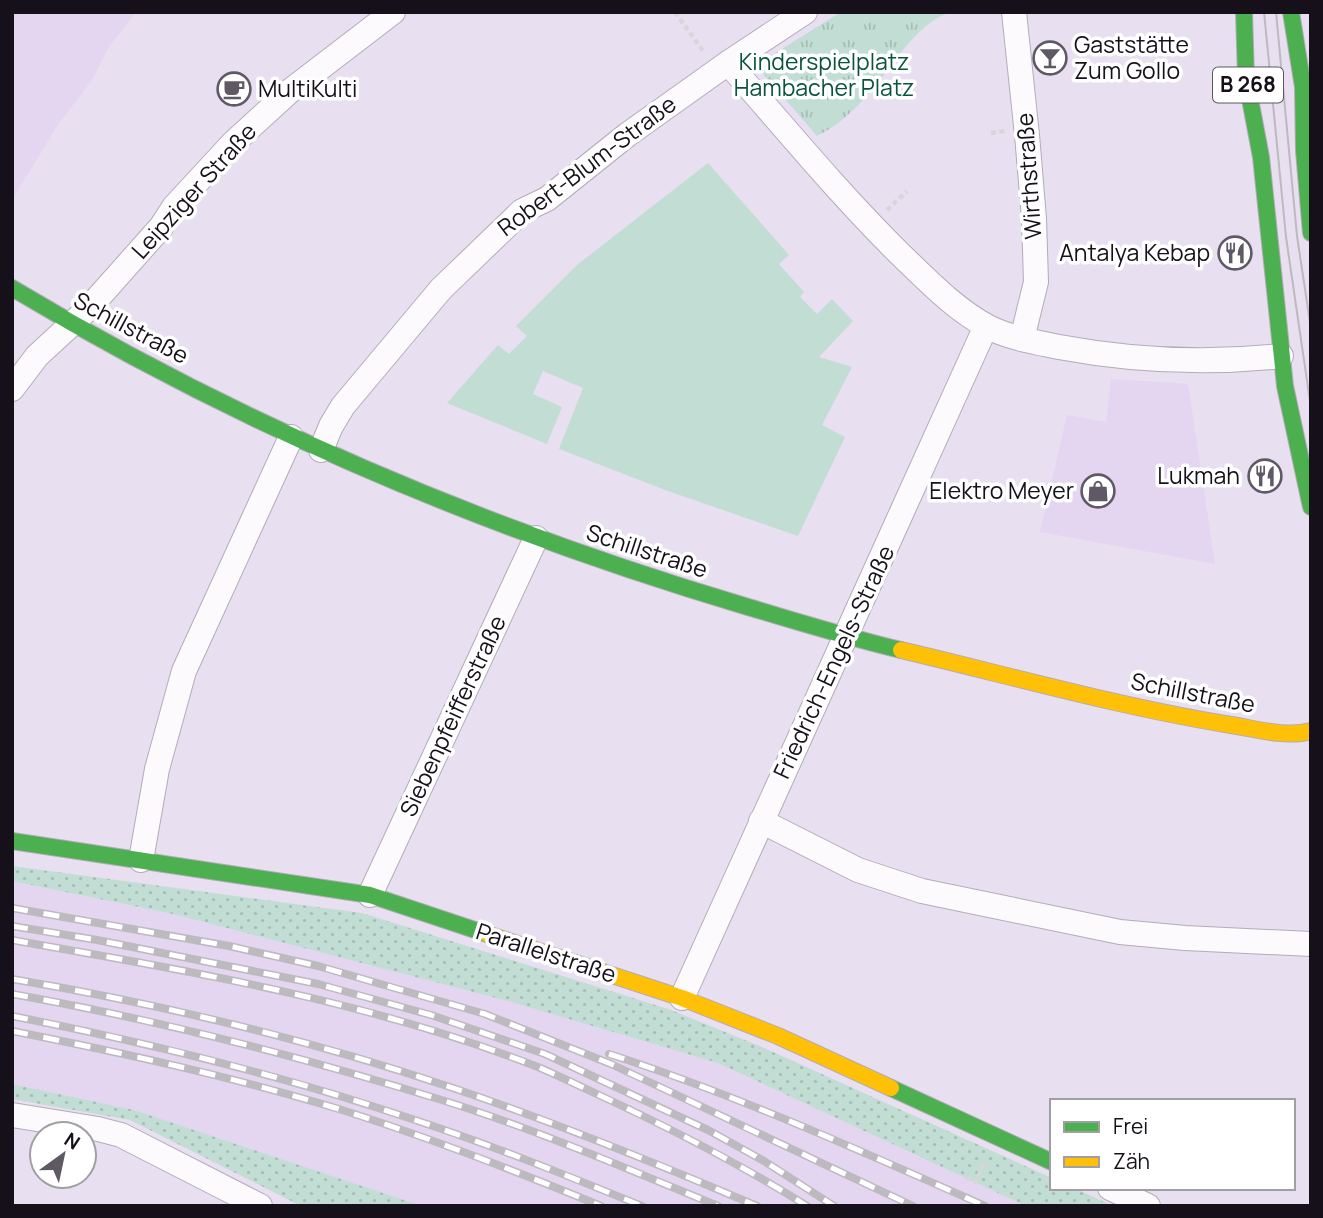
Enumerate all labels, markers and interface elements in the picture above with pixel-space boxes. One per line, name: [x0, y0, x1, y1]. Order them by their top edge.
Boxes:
place label: Gaststätte Zum Gollo: [1074, 28, 1189, 86]
bar icon: Gaststätte Zum Gollo: [1031, 39, 1069, 77]
park label: Kinderspielplatz Hambacher Platz: [734, 45, 914, 103]
road number: B 268: [1213, 68, 1283, 102]
cafe icon: MultiKulti: [215, 70, 253, 108]
place label: MultiKulti: [258, 72, 357, 104]
street label: Robert-Blum-Straße: [491, 87, 682, 243]
street label: Wirthstraße: [1008, 112, 1048, 240]
street label: Leipziger Straße: [124, 116, 263, 265]
restaurant icon: Antalya Kebap: [1216, 234, 1254, 272]
place label: Antalya Kebap: [1059, 236, 1210, 268]
street label: Schillstraße: [68, 283, 195, 371]
restaurant icon: Lukmah: [1246, 457, 1284, 495]
place label: Lukmah: [1157, 459, 1240, 491]
shop icon: Elektro Meyer: [1079, 472, 1117, 510]
place label: Elektro Meyer: [929, 474, 1074, 506]
street label: Schillstraße: [583, 515, 712, 585]
street label: Friedrich-Engels-Straße: [765, 540, 901, 784]
street label: Siebenpfeifferstraße: [391, 610, 513, 821]
street label: Schillstraße: [1128, 664, 1258, 720]
street label: Parallelstraße: [472, 914, 620, 990]
legend: [1050, 1099, 1295, 1190]
text: Frei: [1113, 1112, 1148, 1140]
north arrow: [28, 1120, 98, 1190]
text: N: [59, 1126, 85, 1155]
text: Zäh: [1113, 1147, 1150, 1175]

